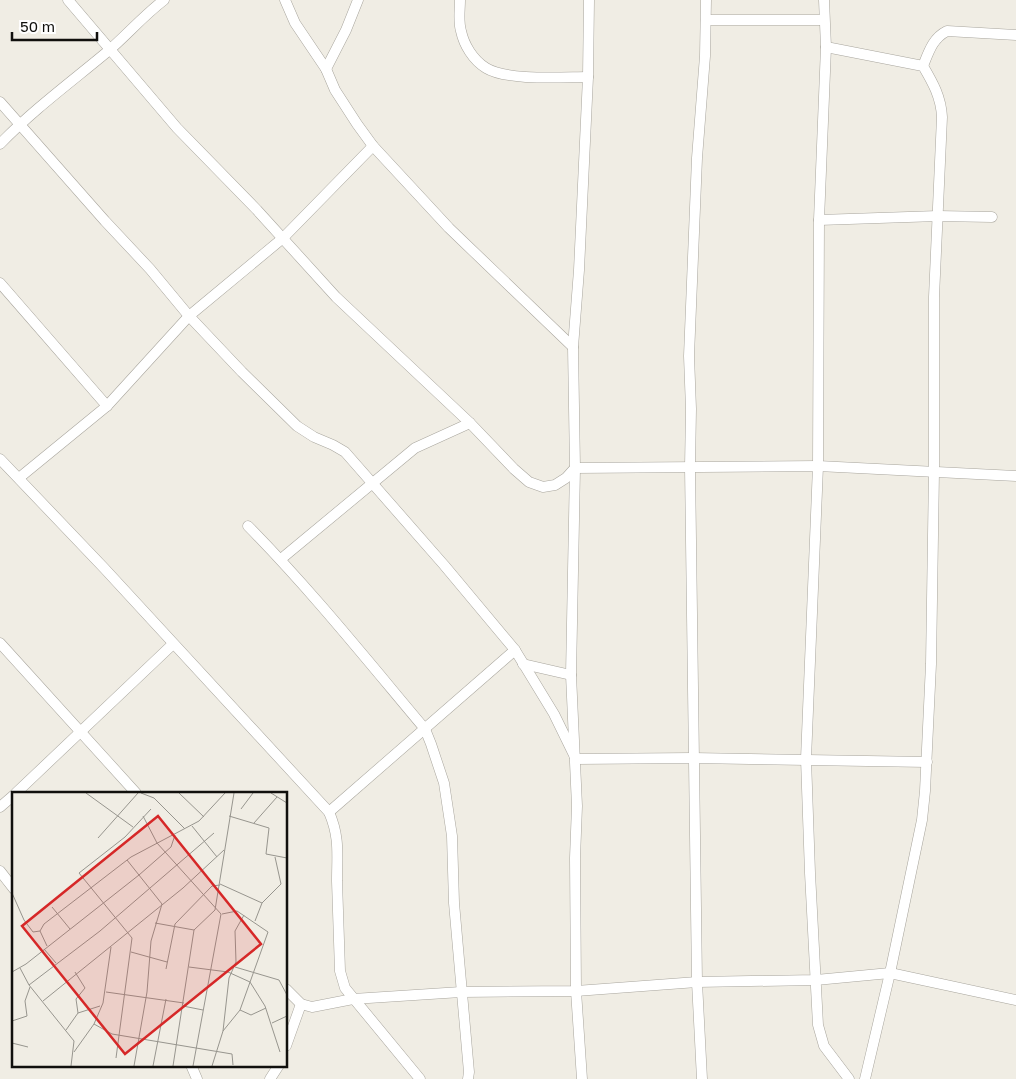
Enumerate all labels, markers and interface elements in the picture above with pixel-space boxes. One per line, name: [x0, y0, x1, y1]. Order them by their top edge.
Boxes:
scale bar: [12, 10, 98, 42]
text: 50 m: [20, 17, 55, 35]
inset map: [12, 792, 288, 1066]

